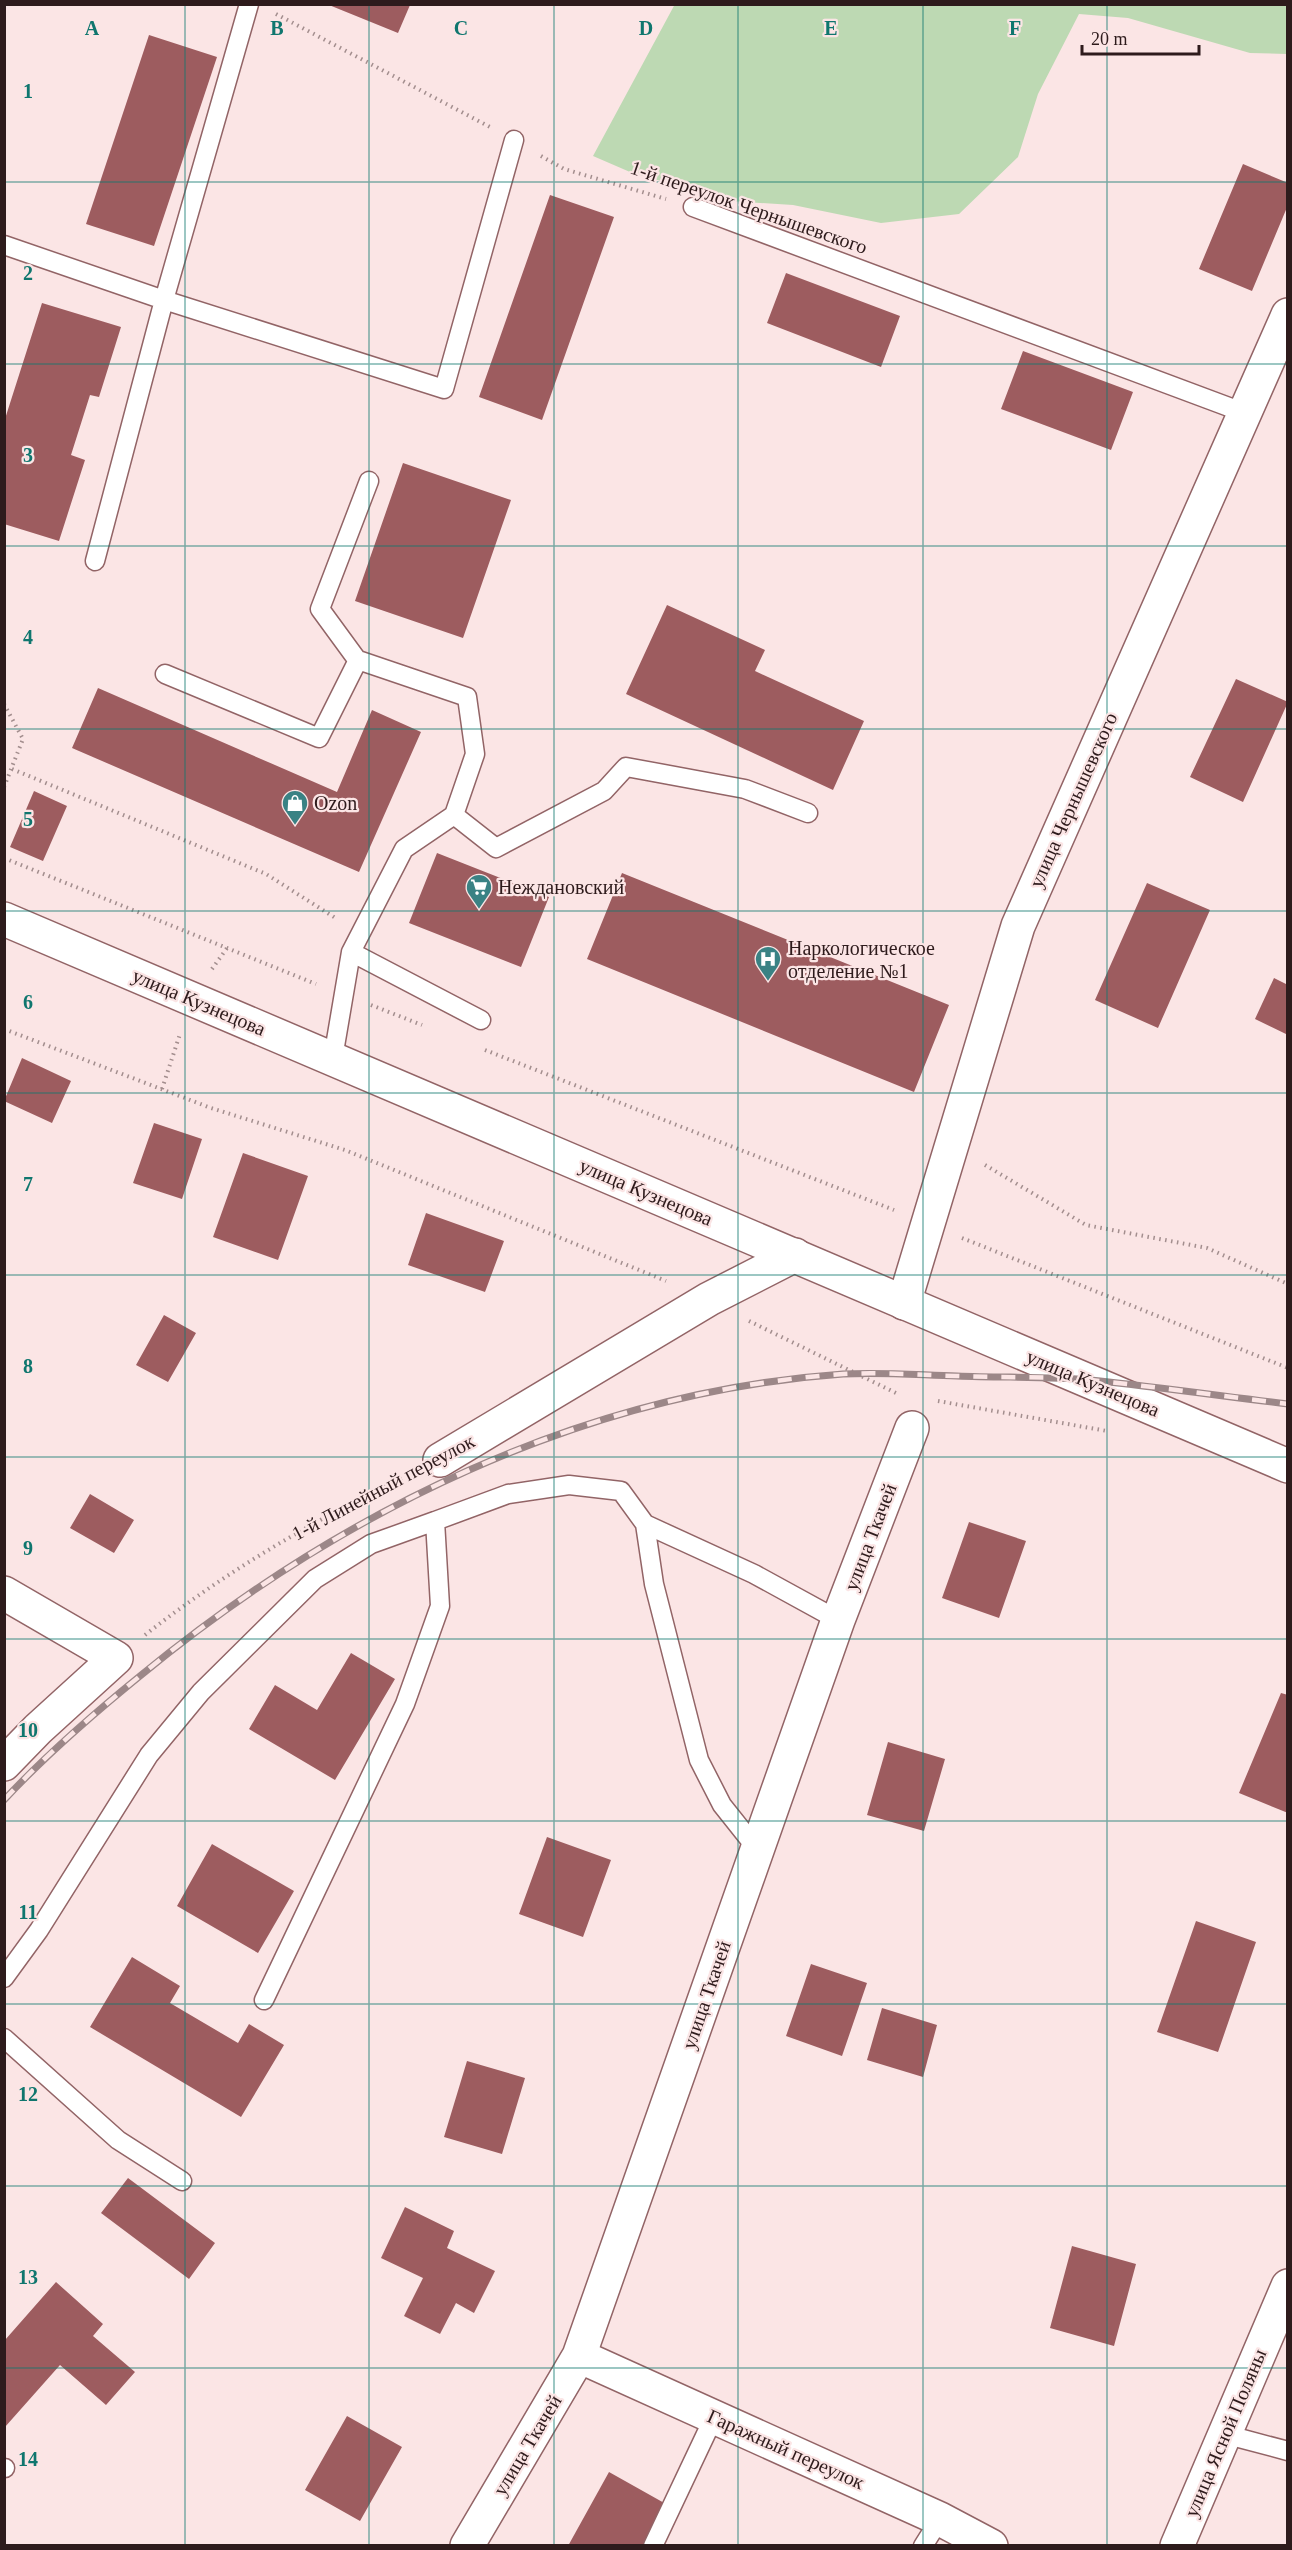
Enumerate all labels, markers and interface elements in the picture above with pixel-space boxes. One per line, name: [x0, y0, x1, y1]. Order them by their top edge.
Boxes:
text: A: [85, 17, 100, 39]
text: B: [270, 17, 284, 39]
text: C: [454, 17, 468, 39]
text: D: [639, 17, 653, 39]
text: E: [824, 17, 838, 39]
text: F: [1009, 17, 1021, 39]
scale bar: [1082, 18, 1199, 56]
text: 20 m: [1091, 29, 1128, 49]
text: 1: [23, 80, 33, 102]
street label: 1-й переулок Чернышевского: [627, 156, 870, 259]
text: 2: [23, 262, 33, 284]
text: 3: [23, 444, 33, 466]
text: 4: [23, 626, 33, 648]
street label: улица Чернышевского: [1024, 709, 1122, 891]
shop icon: Ozon: [280, 788, 310, 826]
place label: Ozon: [314, 792, 357, 814]
text: 5: [23, 808, 33, 830]
supermarket icon: Неждановский: [464, 872, 494, 910]
place label: Неждановский: [498, 876, 625, 899]
place label: Наркологическое отделение №1: [788, 937, 935, 983]
hospital icon: Наркологическое отделение №1: [753, 944, 783, 982]
street label: улица Кузнецова: [129, 964, 269, 1041]
text: 6: [23, 991, 33, 1013]
street label: улица Кузнецова: [576, 1154, 716, 1231]
text: 7: [23, 1173, 33, 1195]
street label: улица Кузнецова: [1023, 1345, 1163, 1422]
text: 8: [23, 1355, 33, 1377]
street label: 1-й Линейный переулок: [288, 1429, 479, 1545]
street label: улица Ткачей: [839, 1480, 902, 1594]
text: 9: [23, 1537, 33, 1559]
text: 10: [18, 1719, 38, 1741]
text: 11: [19, 1901, 37, 1923]
street label: улица Ткачей: [677, 1938, 736, 2052]
text: 12: [18, 2083, 38, 2105]
text: 13: [18, 2266, 38, 2288]
street label: улица Ясной Поляны: [1180, 2346, 1271, 2521]
street label: улица Ткачей: [488, 2391, 567, 2500]
street label: Гаражный переулок: [704, 2405, 868, 2494]
text: 14: [18, 2448, 38, 2470]

